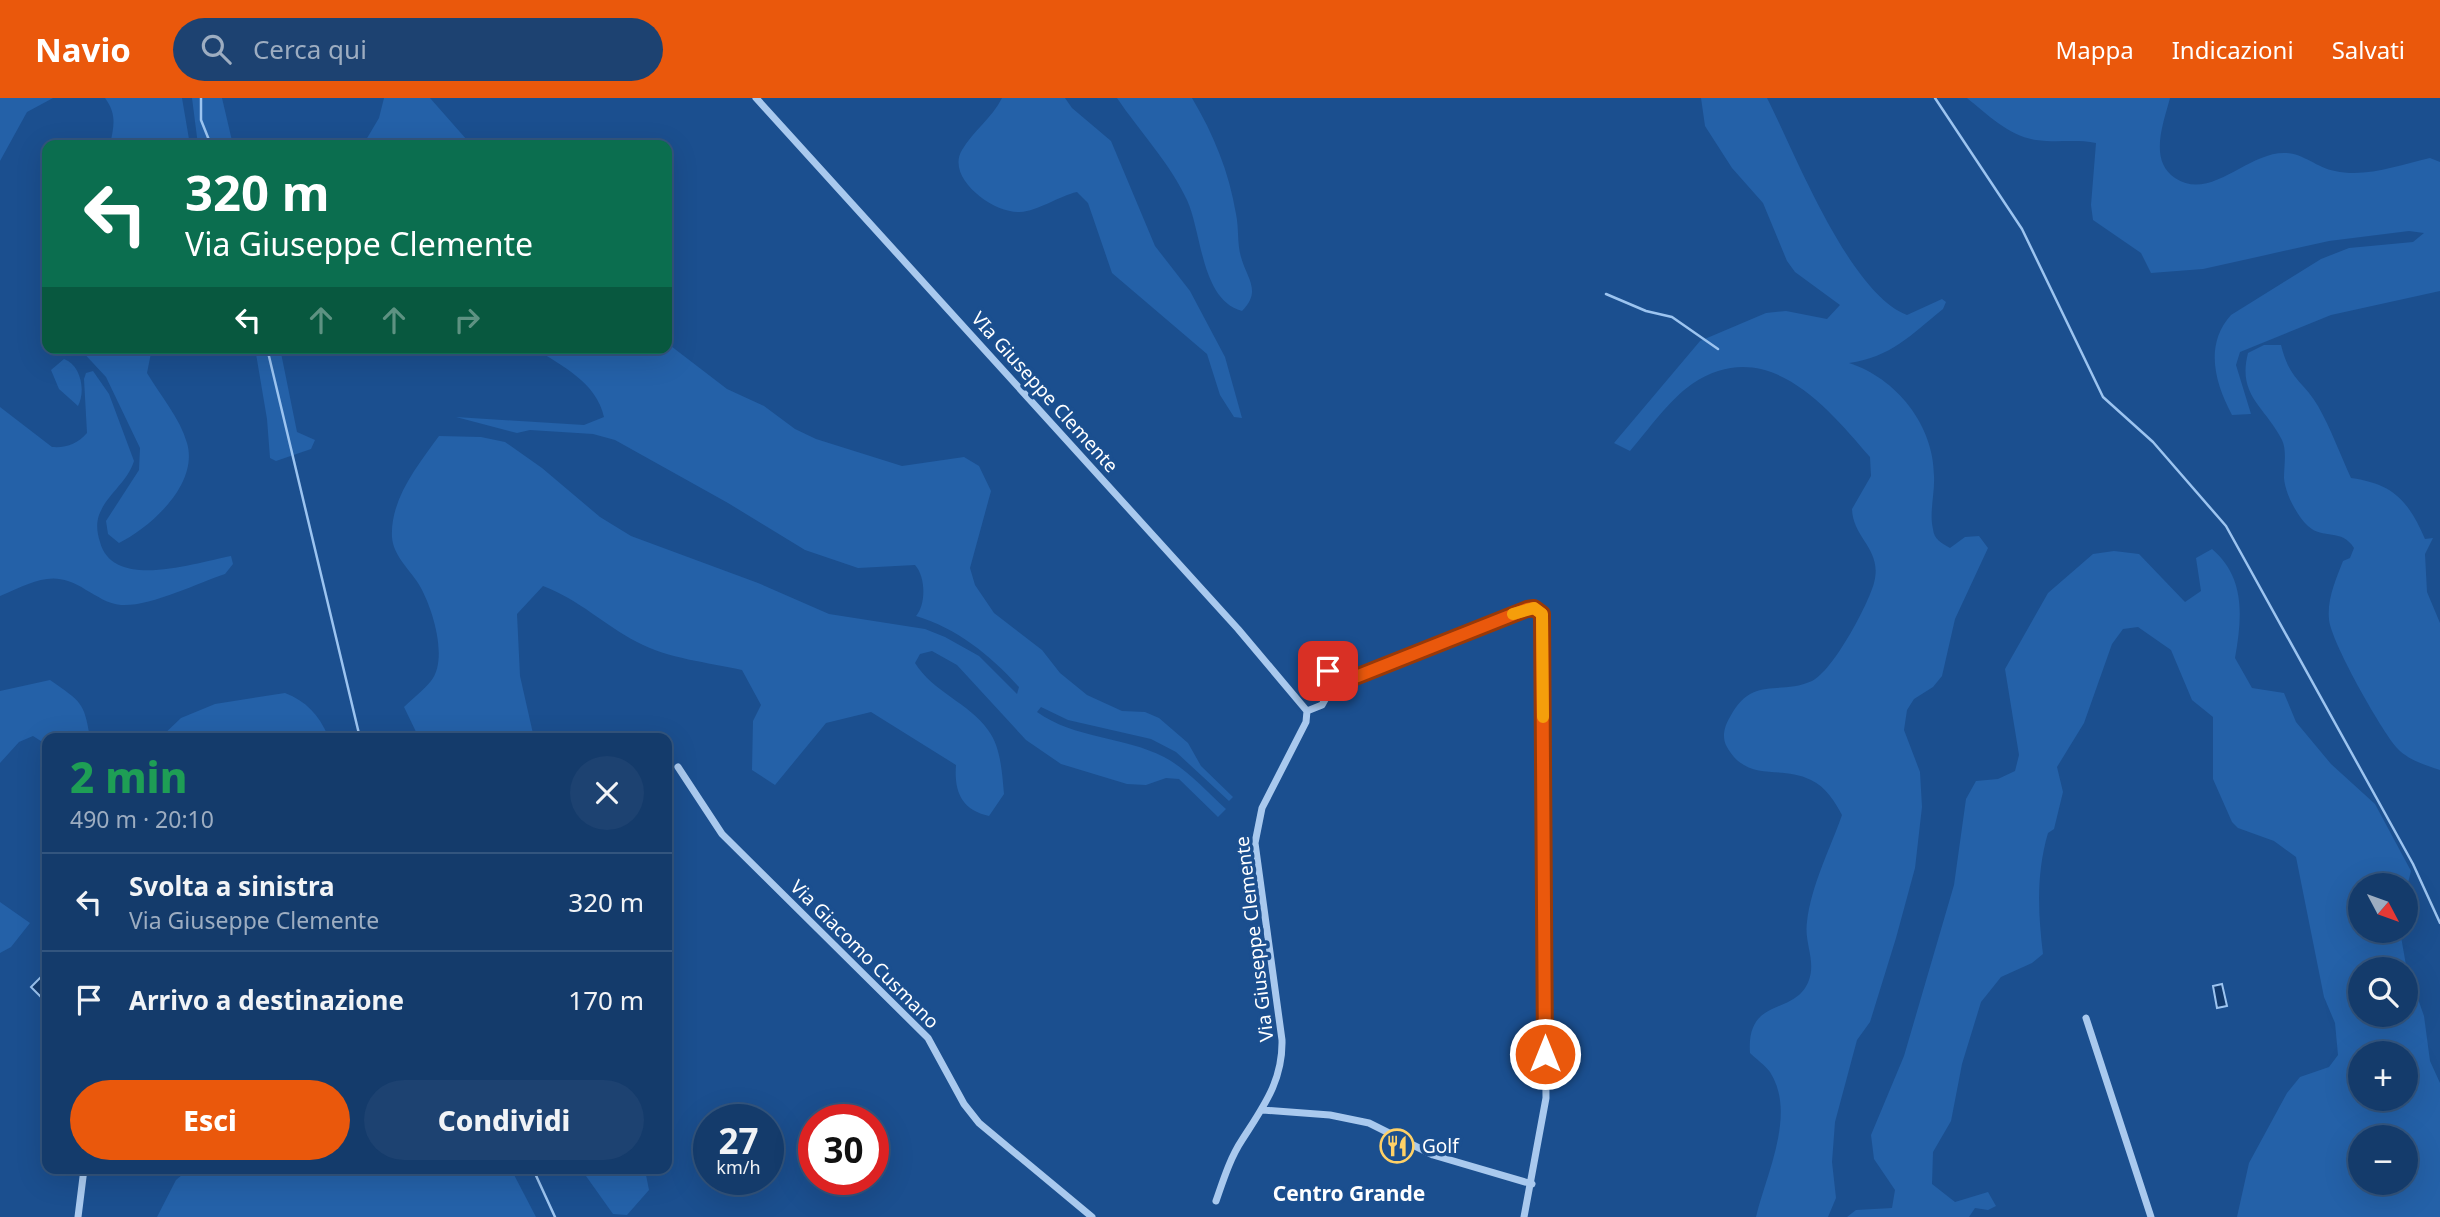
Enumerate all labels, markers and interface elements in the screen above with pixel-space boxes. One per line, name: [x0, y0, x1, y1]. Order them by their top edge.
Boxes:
search box: [173, 18, 663, 81]
text: Navio: [35, 27, 131, 72]
icon: search: [197, 30, 235, 68]
text: Cerca qui: [253, 31, 367, 67]
text: Mappa: [2056, 33, 2134, 66]
text: Indicazioni: [2172, 33, 2294, 66]
text: Salvati: [2332, 33, 2405, 66]
text: 320 m: [185, 159, 330, 225]
icon: left: [70, 168, 161, 259]
text: Via Giuseppe Clemente: [185, 222, 533, 265]
icon: left: [229, 301, 267, 339]
icon: ahead: [302, 301, 340, 339]
icon: ahead: [375, 301, 413, 339]
icon: right: [448, 301, 486, 339]
street label: VIa Giuseppe Clemente: [966, 306, 1124, 478]
pin: [1298, 641, 1358, 701]
icon: arrive: [1309, 652, 1347, 690]
text: 2 min: [70, 748, 187, 805]
button: close: [570, 756, 644, 830]
text: 490 m · 20:10: [70, 803, 214, 835]
street label: Via Giuseppe Clemente: [1229, 835, 1279, 1043]
text: Svolta a sinistra: [129, 868, 335, 904]
north arrow: [2348, 873, 2418, 943]
map controls: [2348, 873, 2418, 1195]
street label: Via Giacomo Cusmano: [785, 874, 945, 1034]
icon: left: [70, 883, 108, 921]
text: 320 m: [568, 884, 644, 920]
text: Via Giuseppe Clemente: [129, 904, 379, 936]
button: search: [2348, 957, 2418, 1027]
icon: arrive: [70, 981, 108, 1019]
text: Arrivo a destinazione: [129, 982, 404, 1018]
text: 170 m: [568, 982, 644, 1018]
position arrow: [1508, 1017, 1582, 1091]
button: +: [2348, 1041, 2418, 1111]
button: Esci: [70, 1080, 350, 1160]
button: Condividi: [364, 1080, 644, 1160]
speed limit sign: 30: [798, 1104, 889, 1195]
text: 27: [718, 1117, 759, 1164]
button: −: [2348, 1125, 2418, 1195]
restaurant icon: Golf: [1378, 1127, 1416, 1165]
place label: Golf: [1422, 1133, 1460, 1159]
text: km/h: [716, 1155, 761, 1179]
district label: Centro Grande: [1273, 1179, 1425, 1207]

